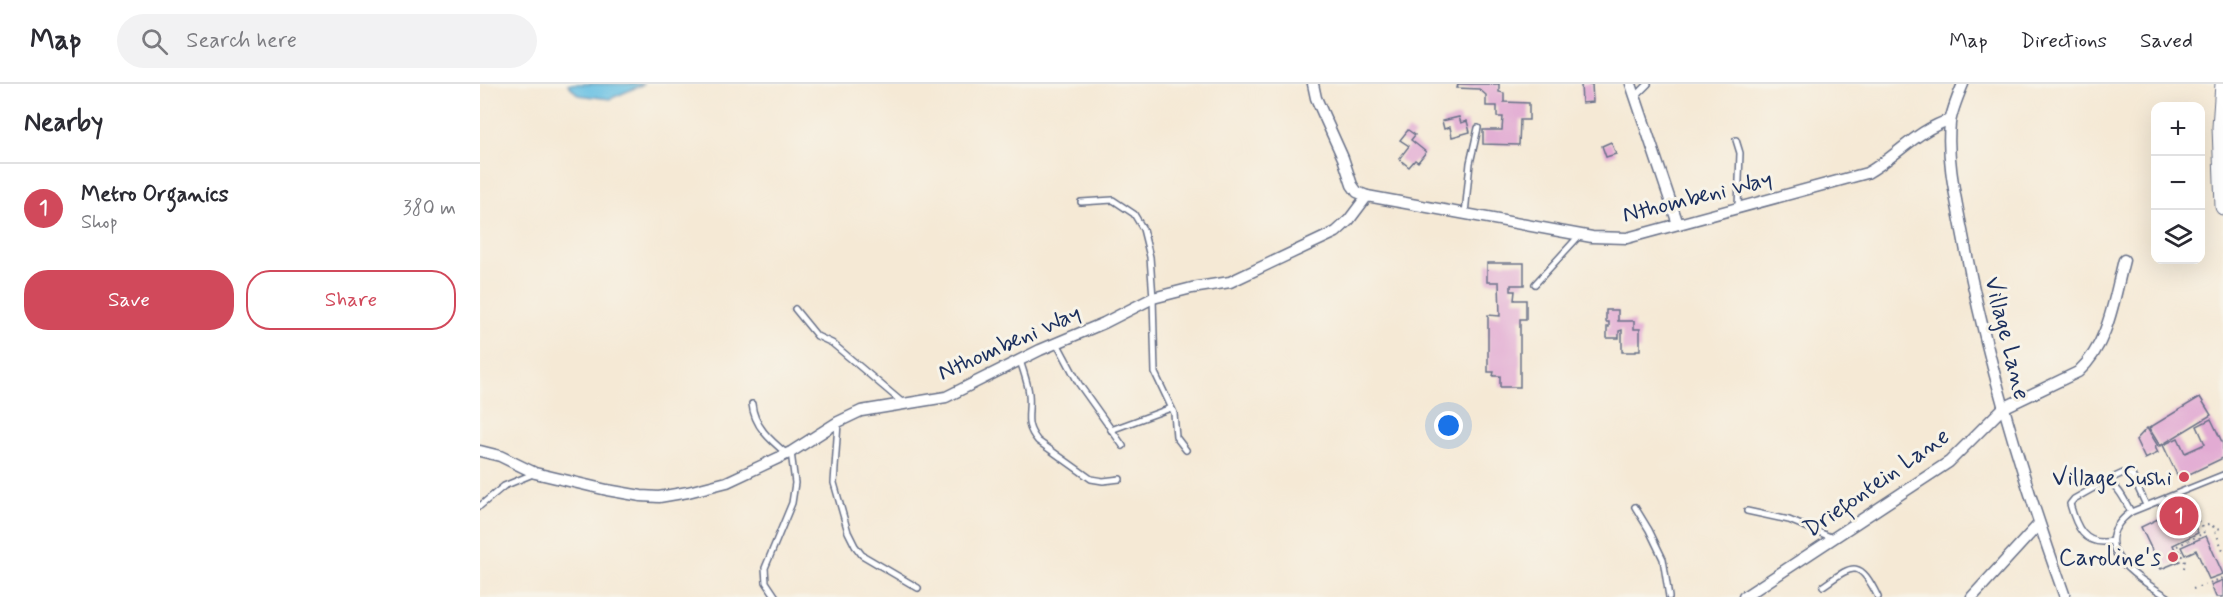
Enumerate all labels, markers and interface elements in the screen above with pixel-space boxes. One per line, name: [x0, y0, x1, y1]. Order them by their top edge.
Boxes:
search box: [117, 14, 537, 68]
text: Map: [30, 23, 81, 60]
icon: search: [138, 25, 171, 58]
text: Search here: [186, 27, 297, 55]
text: Map: [1949, 27, 1988, 55]
text: Directions: [2021, 27, 2107, 55]
text: Saved: [2140, 27, 2193, 55]
map controls: [2151, 102, 2205, 264]
button: +: [2151, 102, 2205, 156]
text: Nearby: [24, 106, 103, 140]
button: −: [2151, 156, 2205, 210]
street label: Nthombeni Way: [1619, 164, 1776, 231]
text: Metro Organics: [81, 181, 229, 209]
text: 1: [39, 195, 48, 222]
text: 380 m: [403, 195, 456, 222]
text: Shop: [81, 209, 118, 236]
button: layers: [2151, 210, 2205, 264]
button: Save: [24, 270, 234, 330]
button: Share: [246, 270, 456, 330]
street label: Village Lane: [1976, 273, 2037, 403]
street label: Nthombeni Way: [933, 298, 1086, 389]
your location: [1434, 411, 1463, 440]
street label: Driefontein Lane: [1798, 421, 1957, 547]
place label: Village Sushi: [2052, 463, 2172, 494]
marker: Village Sushi: [2177, 470, 2191, 484]
pin: 1: [2160, 494, 2198, 538]
place label: Caroline's: [2059, 543, 2161, 574]
marker: Caroline's: [2166, 550, 2180, 564]

